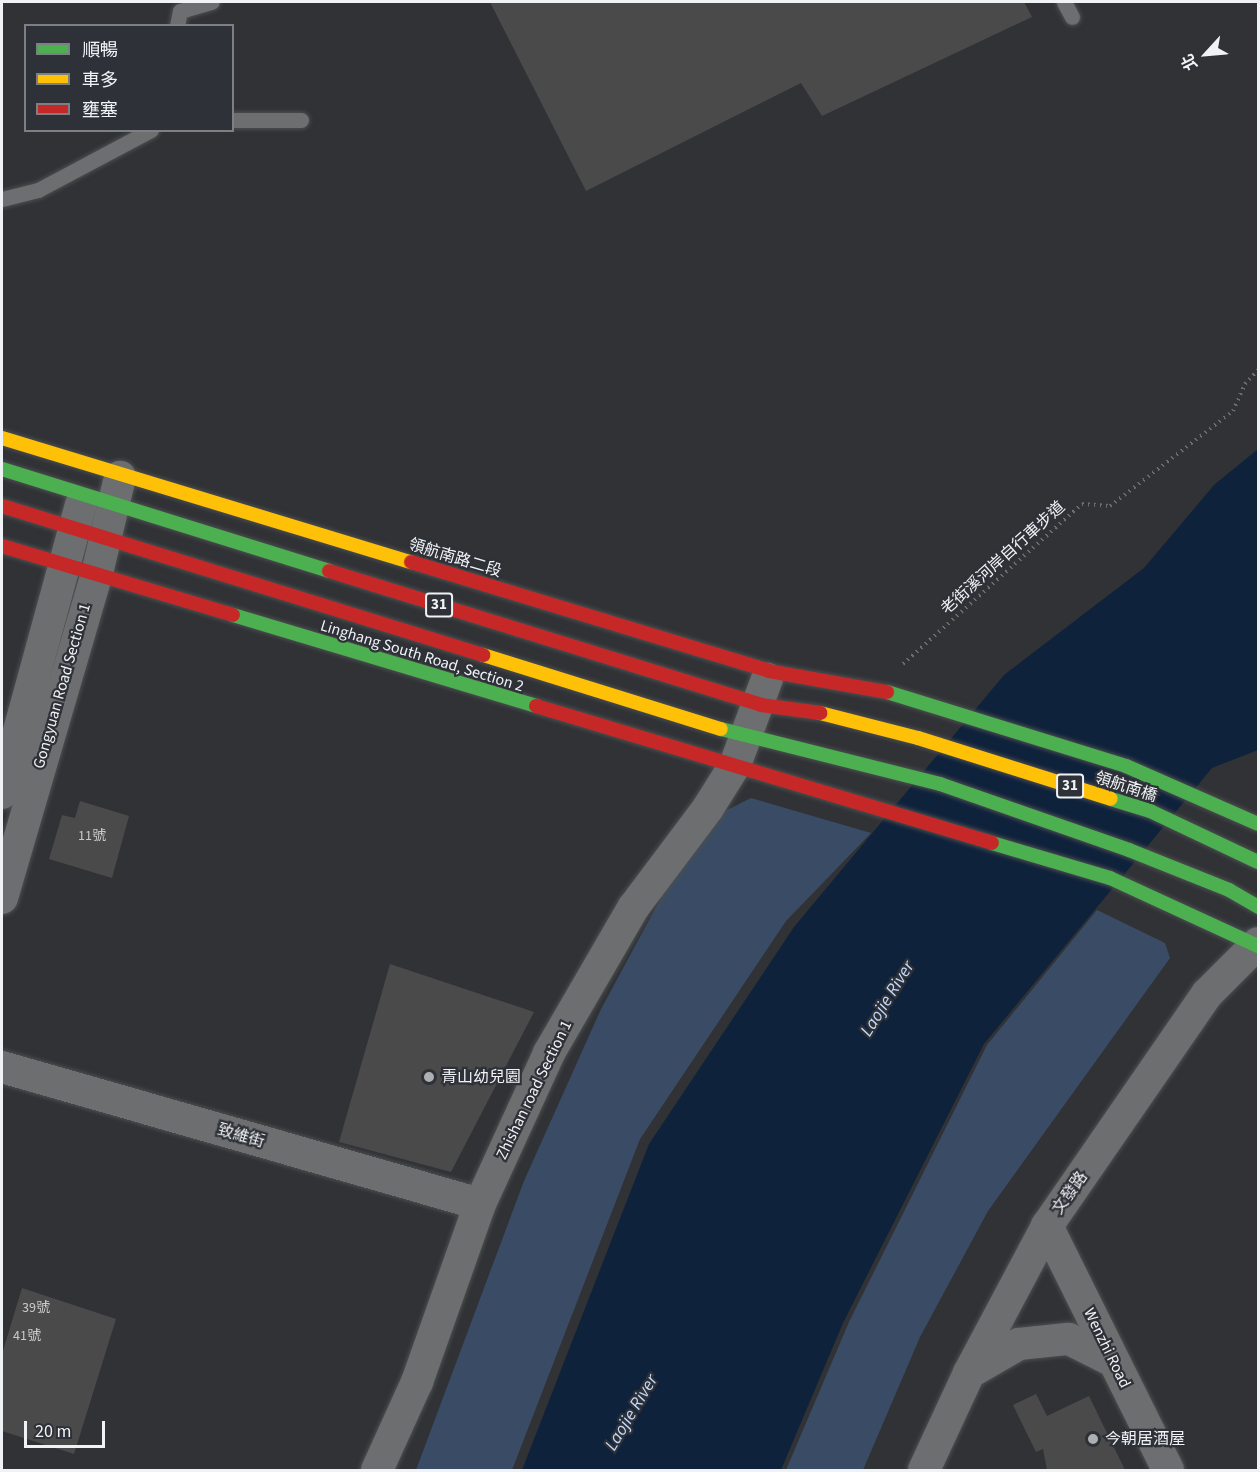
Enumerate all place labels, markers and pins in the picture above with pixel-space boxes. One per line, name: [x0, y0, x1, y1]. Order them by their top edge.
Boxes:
place label: 青山幼兒園: [441, 1067, 521, 1087]
marker: 青山幼兒園: [422, 1070, 436, 1084]
place label: 今朝居酒屋: [1105, 1429, 1185, 1449]
marker: 今朝居酒屋: [1086, 1432, 1100, 1446]

